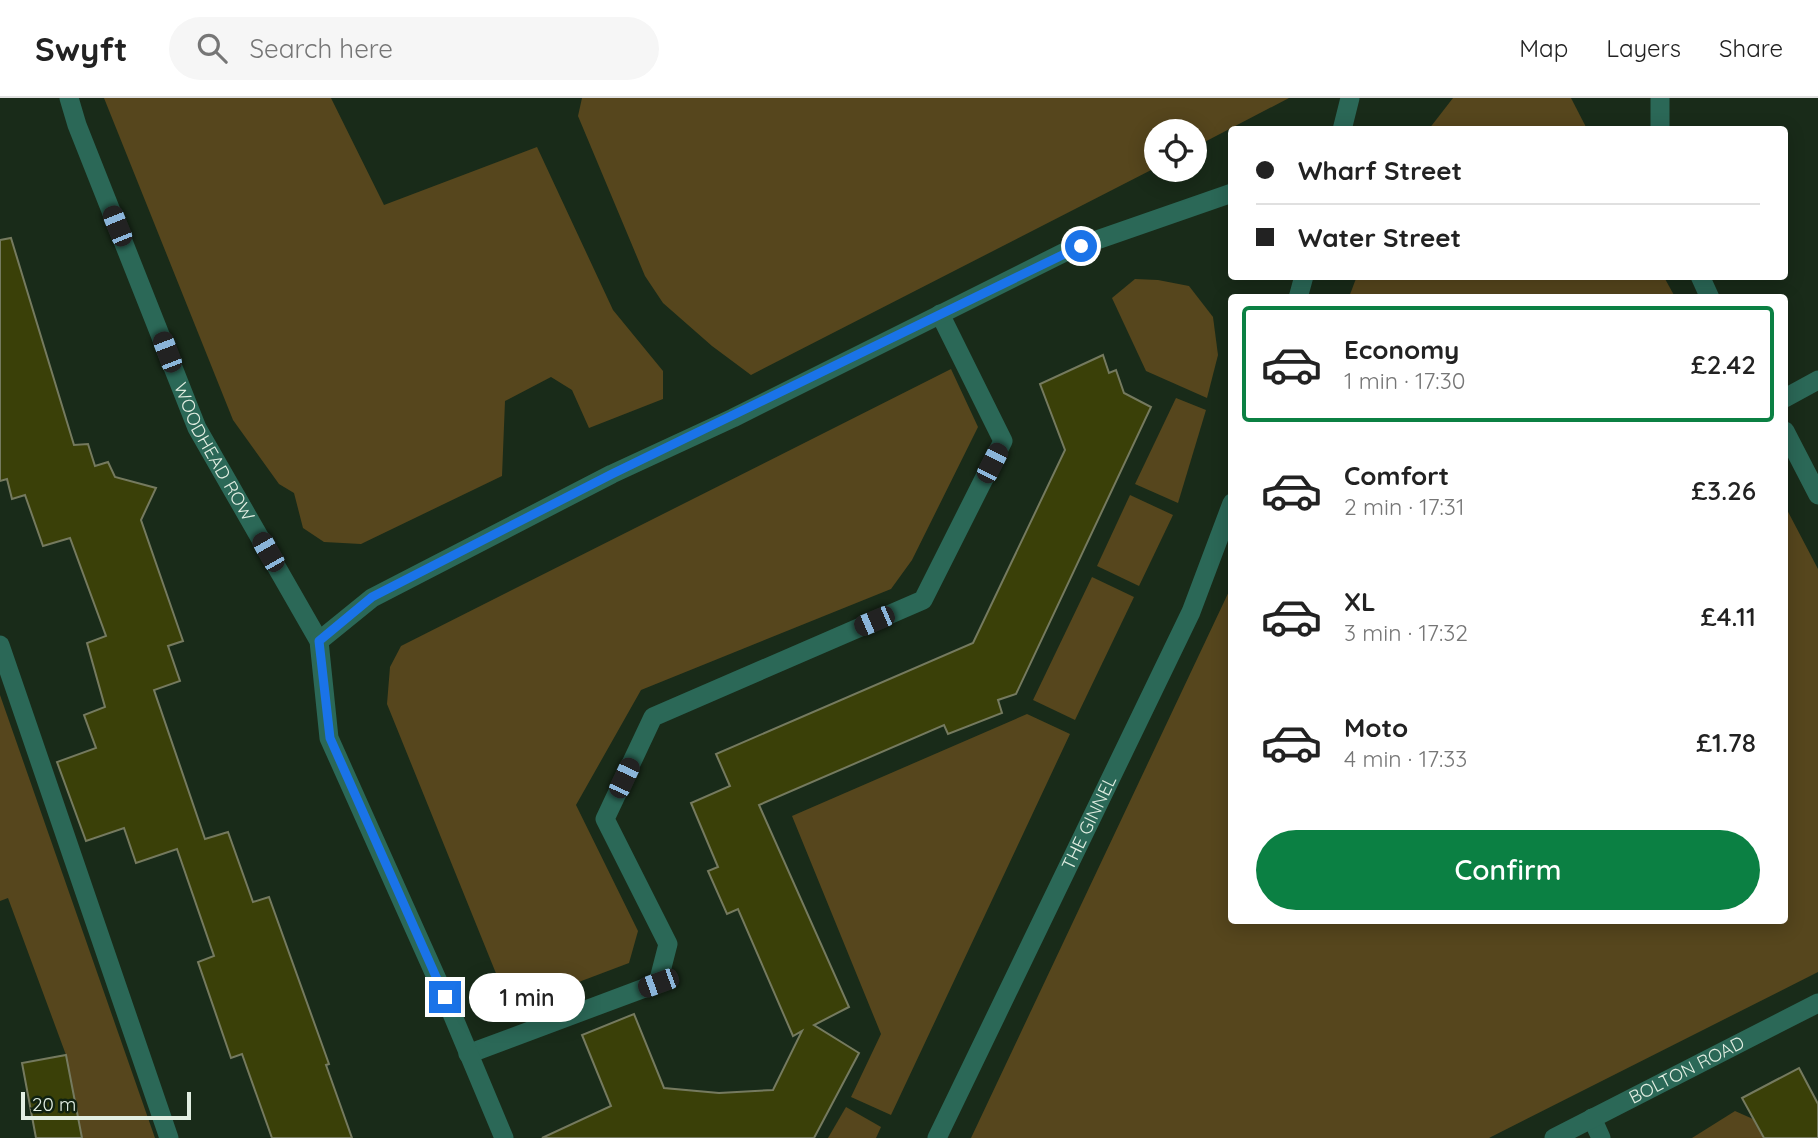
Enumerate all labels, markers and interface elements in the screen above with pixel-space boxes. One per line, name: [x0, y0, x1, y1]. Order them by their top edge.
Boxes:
search box: [169, 17, 659, 80]
text: Swyft: [35, 28, 127, 69]
icon: search: [193, 29, 231, 67]
text: Search here: [249, 32, 393, 65]
text: Map: [1519, 33, 1568, 63]
text: Layers: [1606, 33, 1681, 63]
text: Share: [1719, 33, 1783, 63]
map controls: [1144, 119, 1207, 182]
button: locate: [1144, 119, 1207, 182]
text: Wharf Street: [1298, 154, 1462, 187]
car: [100, 203, 135, 249]
text: Water Street: [1298, 221, 1461, 254]
route start: [1065, 230, 1097, 262]
car: [150, 329, 185, 375]
icon: car: [1260, 333, 1323, 396]
text: Economy: [1344, 333, 1459, 366]
text: £2.42: [1691, 348, 1756, 381]
text: 1 min · 17:30: [1344, 366, 1465, 395]
street label: WOODHEAD ROW: [169, 379, 260, 525]
car: [974, 440, 1011, 486]
icon: car: [1260, 459, 1323, 522]
text: Comfort: [1344, 459, 1449, 492]
text: £3.26: [1691, 474, 1756, 507]
text: 2 min · 17:31: [1344, 492, 1464, 521]
car: [249, 529, 288, 575]
icon: car: [1260, 585, 1323, 648]
text: XL: [1344, 585, 1376, 618]
text: £4.11: [1701, 600, 1756, 633]
car: [851, 603, 898, 639]
text: 3 min · 17:32: [1344, 618, 1468, 647]
icon: car: [1260, 711, 1323, 774]
text: Moto: [1344, 711, 1408, 744]
text: £1.78: [1696, 726, 1756, 759]
text: 4 min · 17:33: [1344, 744, 1467, 773]
car: [606, 755, 643, 801]
street label: THE GINNEL: [1056, 771, 1121, 874]
button: Confirm: [1256, 830, 1760, 910]
car: [635, 966, 682, 1000]
callout: 1 min: [470, 972, 585, 1021]
route end: [429, 981, 461, 1013]
text: 1 min: [499, 983, 555, 1012]
street label: BOLTON ROAD: [1625, 1031, 1748, 1109]
scale bar: [21, 1089, 191, 1121]
text: 20 m: [32, 1092, 76, 1116]

